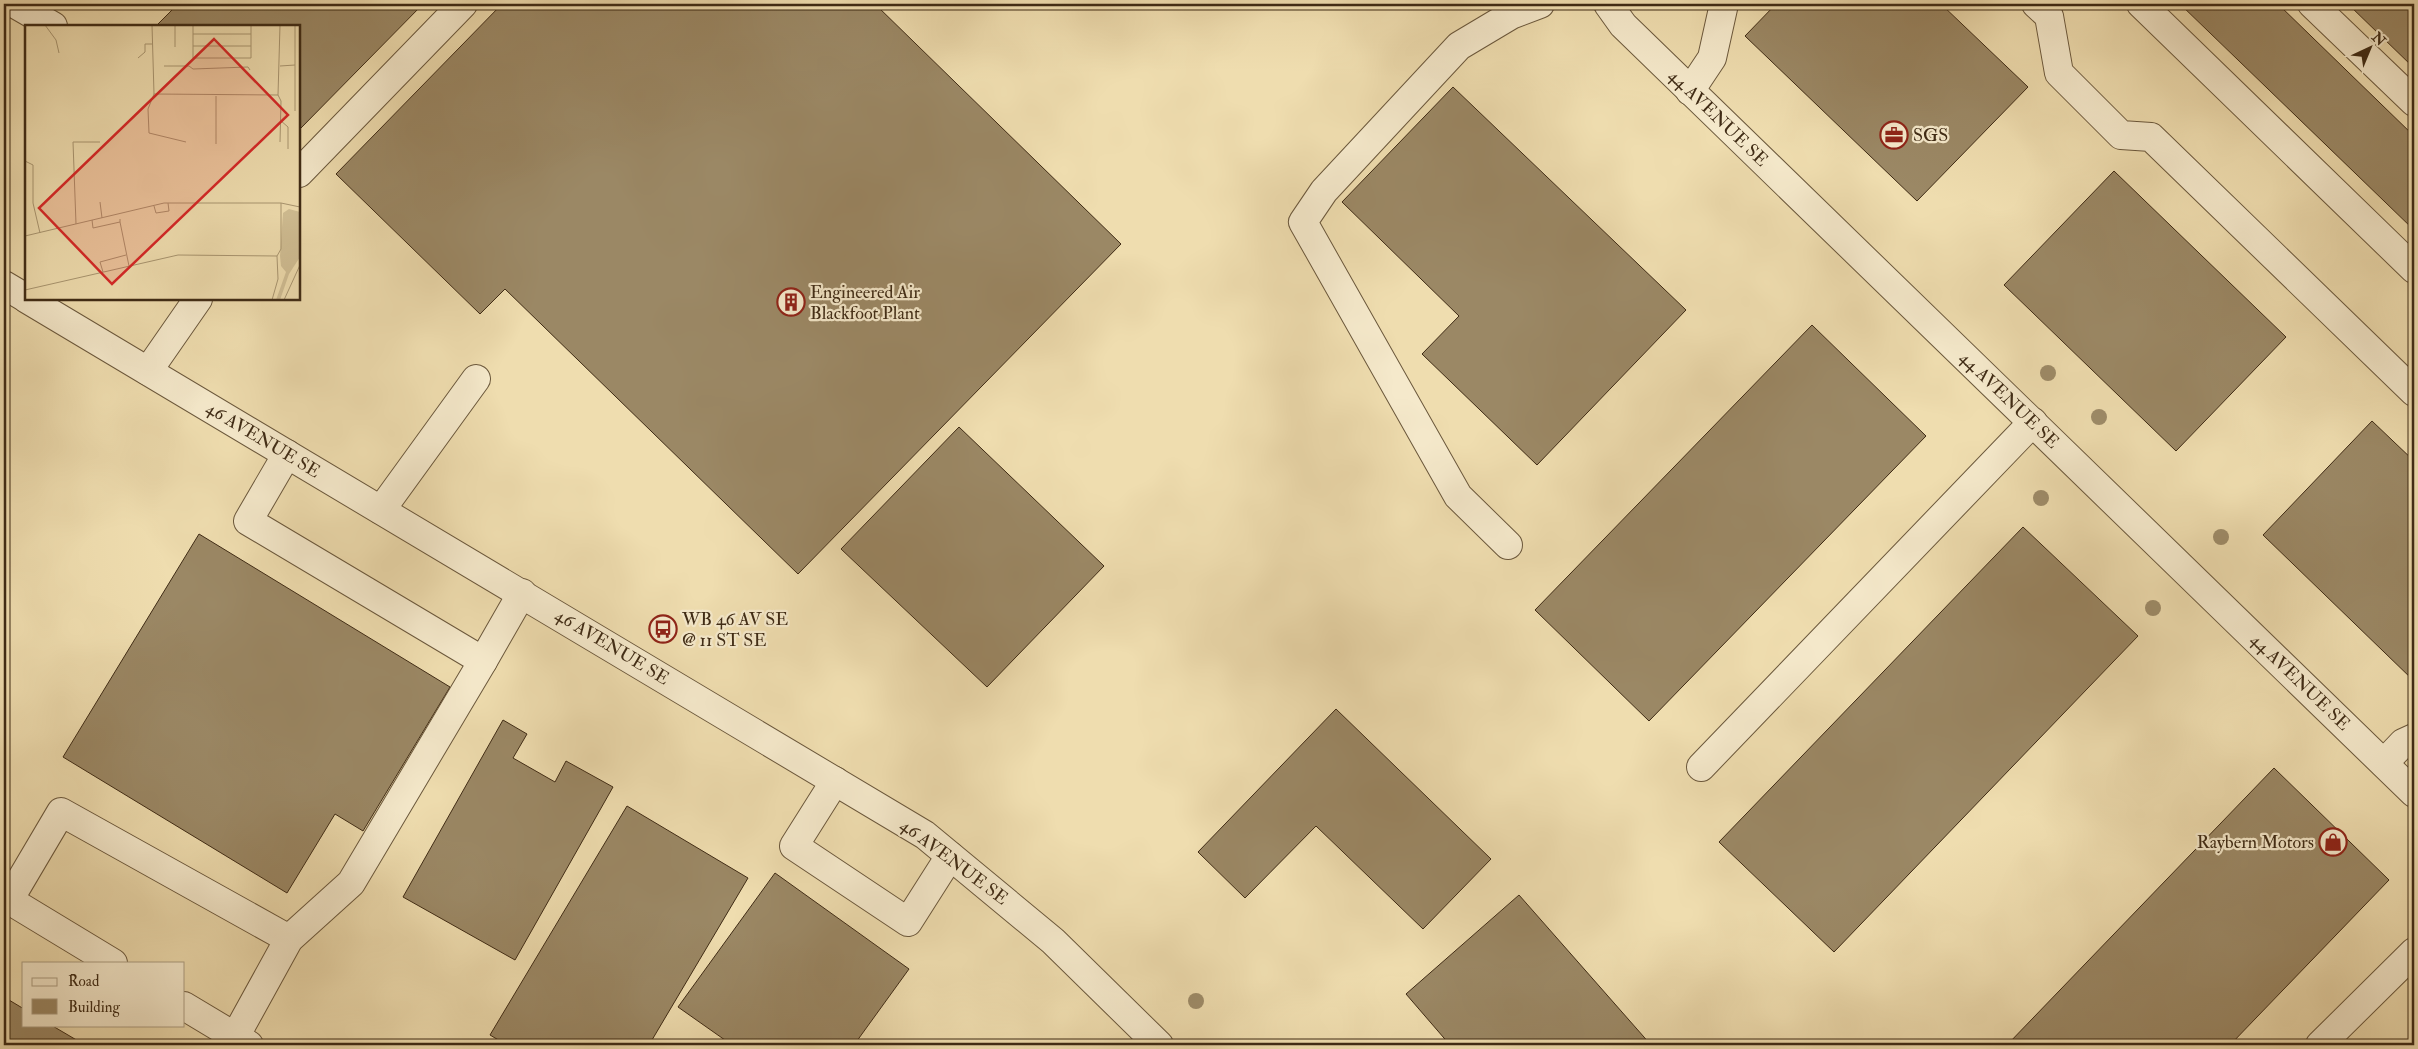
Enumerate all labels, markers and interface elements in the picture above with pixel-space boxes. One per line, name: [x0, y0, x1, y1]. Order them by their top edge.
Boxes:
north arrow: [2346, 22, 2396, 72]
inset map: [25, 25, 300, 300]
text: N: [2368, 28, 2389, 50]
street label: 44 AVENUE SE: [1663, 65, 1773, 171]
office icon: SGS: [1879, 120, 1909, 150]
place label: SGS: [1913, 124, 1948, 147]
place label: Engineered Air Blackfoot Plant: [810, 281, 920, 325]
building icon: Engineered Air Blackfoot Plant: [776, 287, 806, 317]
street label: 44 AVENUE SE: [1954, 347, 2064, 453]
street label: 46 AVENUE SE: [202, 397, 324, 483]
street label: 46 AVENUE SE: [551, 604, 673, 690]
place label: WB 46 AV SE @ 11 ST SE: [681, 608, 788, 652]
bus stop icon: WB 46 AV SE @ 11 ST SE: [648, 614, 678, 644]
street label: 44 AVENUE SE: [2245, 629, 2355, 735]
street label: 46 AVENUE SE: [895, 814, 1013, 910]
shop icon: Raybern Motors: [2318, 827, 2348, 857]
place label: Raybern Motors: [2197, 831, 2314, 854]
legend: [22, 962, 185, 1026]
text: Road: [68, 972, 100, 991]
text: Building: [68, 998, 120, 1017]

